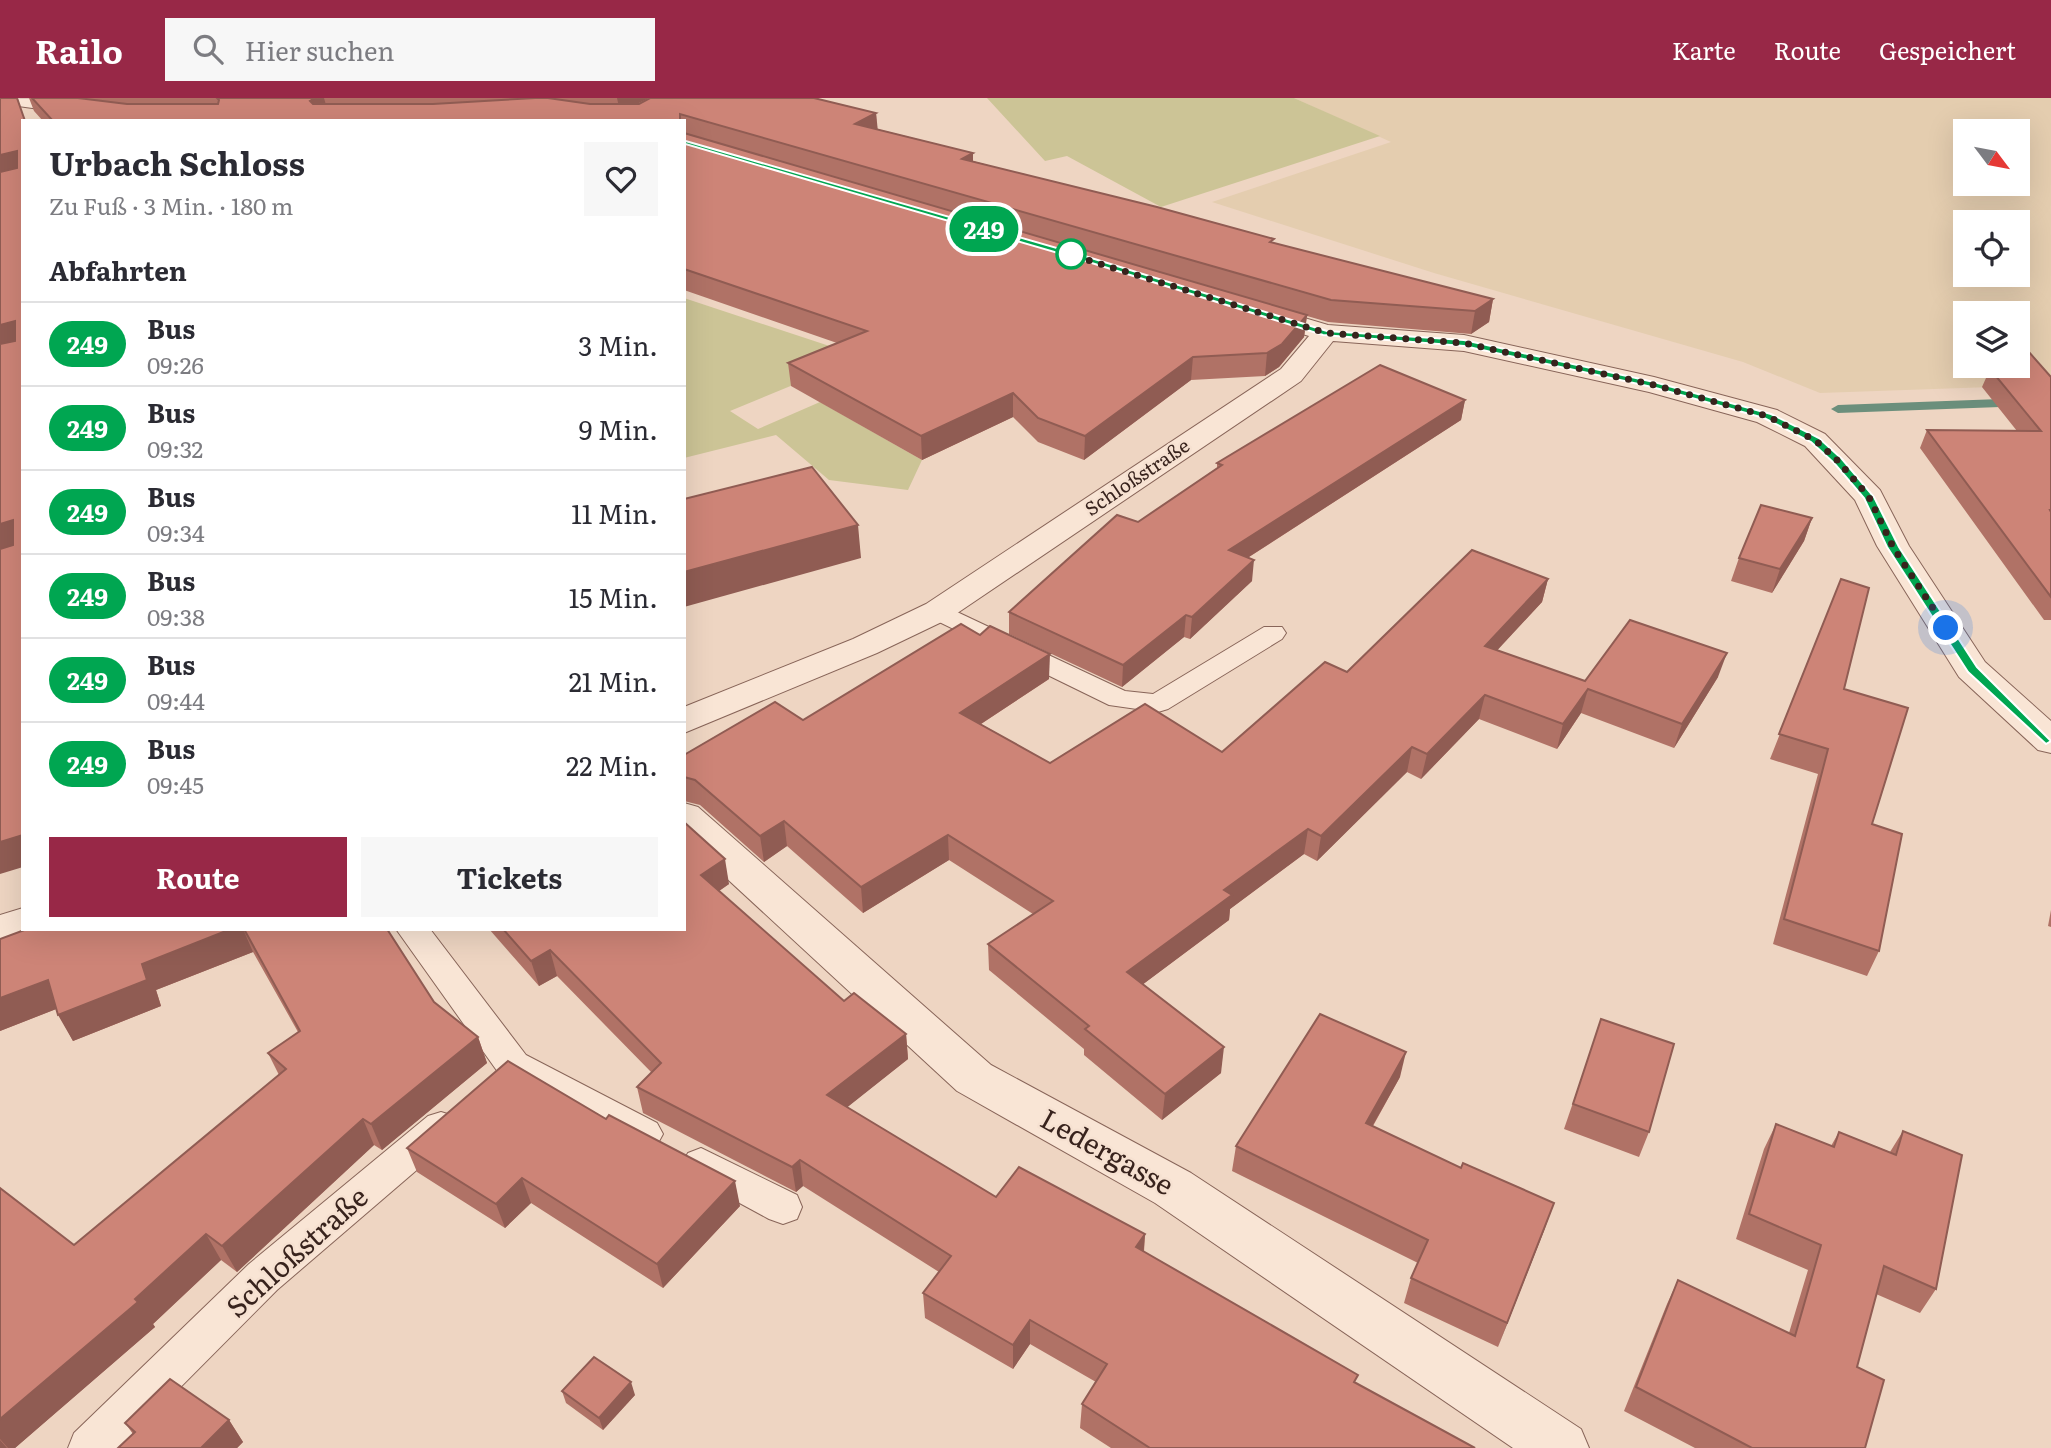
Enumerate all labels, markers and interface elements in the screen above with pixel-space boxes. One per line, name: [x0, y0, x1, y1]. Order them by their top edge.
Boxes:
search box: [165, 18, 655, 81]
text: Railo: [35, 25, 123, 74]
icon: search: [189, 30, 227, 68]
text: Hier suchen: [245, 30, 394, 69]
text: Karte: [1672, 32, 1736, 67]
text: Route: [1774, 32, 1841, 67]
text: Gespeichert: [1879, 32, 2016, 67]
north arrow: [1953, 119, 2030, 196]
map controls: [1953, 119, 2030, 378]
text: Urbach Schloss: [49, 137, 305, 186]
button: heart: [584, 142, 658, 216]
text: Zu Fuß · 3 Min. · 180 m: [49, 188, 293, 222]
line badge: 249: [944, 206, 1024, 252]
button: locate: [1953, 210, 2030, 287]
text: 249: [963, 211, 1005, 246]
unlabelled marker: [1056, 239, 1086, 269]
text: Abfahrten: [49, 250, 187, 289]
button: layers: [1953, 301, 2030, 378]
text: Bus: [147, 308, 195, 347]
text: 3 Min.: [578, 325, 658, 364]
text: 249: [67, 326, 108, 361]
text: 09:26: [147, 347, 204, 381]
text: Bus: [147, 392, 195, 431]
text: 9 Min.: [579, 409, 658, 448]
text: 249: [67, 410, 108, 445]
text: 09:32: [147, 431, 203, 465]
street label: Schloßstraße: [1078, 431, 1195, 522]
text: Bus: [147, 476, 195, 515]
text: 11 Min.: [571, 493, 658, 532]
text: 249: [67, 494, 108, 529]
text: 09:34: [147, 515, 205, 549]
text: Bus: [147, 560, 195, 599]
text: 15 Min.: [569, 577, 658, 616]
text: 249: [67, 578, 108, 613]
text: 09:38: [147, 599, 205, 633]
your location: [1928, 610, 1963, 645]
text: Bus: [147, 644, 195, 683]
text: 21 Min.: [569, 661, 658, 700]
text: 249: [67, 662, 108, 697]
text: 09:44: [147, 683, 205, 717]
text: Bus: [147, 728, 195, 767]
text: 22 Min.: [566, 745, 658, 784]
text: 249: [67, 746, 108, 781]
text: 09:45: [147, 767, 204, 801]
button: Route: [49, 837, 347, 917]
button: Tickets: [361, 837, 658, 917]
street label: Ledergasse: [1034, 1096, 1182, 1204]
street label: Schloßstraße: [215, 1175, 376, 1326]

